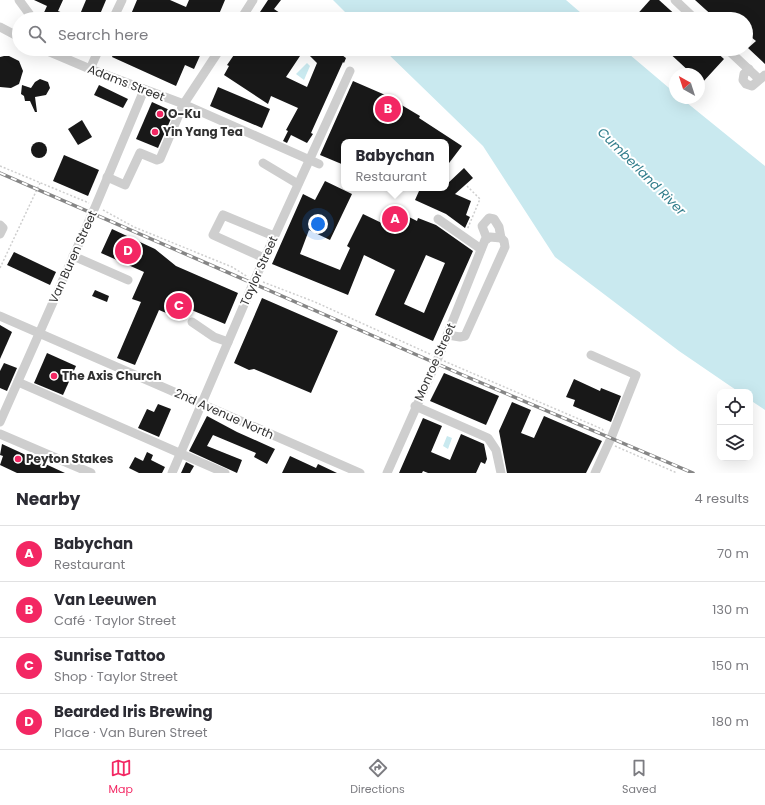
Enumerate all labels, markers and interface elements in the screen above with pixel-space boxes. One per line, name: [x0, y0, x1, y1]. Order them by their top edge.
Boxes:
search box: [12, 12, 753, 56]
icon: search: [26, 23, 48, 45]
text: Search here: [58, 24, 148, 45]
street label: Adams Street: [85, 60, 167, 105]
north arrow: [669, 68, 705, 104]
pin: B: [375, 94, 401, 124]
place label: O-Ku: [168, 105, 201, 122]
marker: O-Ku: [155, 109, 165, 119]
place label: Yin Yang Tea: [163, 123, 243, 140]
water label: Cumberland River: [593, 123, 691, 221]
marker: Yin Yang Tea: [150, 127, 160, 137]
popup: [341, 139, 449, 191]
text: Babychan: [355, 145, 435, 166]
text: Restaurant: [355, 167, 427, 186]
pin: A: [382, 204, 408, 234]
street label: Van Buren Street: [44, 208, 101, 306]
your location: [308, 214, 328, 234]
street label: Taylor Street: [236, 233, 282, 308]
pin: D: [115, 236, 141, 266]
pin: C: [166, 291, 192, 321]
street label: Monroe Street: [410, 320, 459, 403]
place label: The Axis Church: [62, 367, 162, 384]
marker: The Axis Church: [49, 371, 59, 381]
street label: 2nd Avenue North: [172, 384, 276, 443]
map controls: [717, 389, 753, 461]
button: locate: [717, 389, 753, 425]
button: layers: [717, 425, 753, 461]
place label: Peyton Stakes: [26, 450, 114, 467]
marker: Peyton Stakes: [13, 454, 23, 464]
text: Nearby: [16, 487, 80, 511]
text: 4 results: [695, 489, 749, 508]
text: Babychan: [54, 533, 133, 554]
text: A: [24, 544, 34, 563]
text: 70 m: [717, 544, 749, 563]
text: Restaurant: [54, 555, 125, 574]
text: Van Leeuwen: [54, 589, 157, 610]
text: B: [25, 600, 33, 619]
text: 130 m: [712, 600, 749, 619]
text: Café · Taylor Street: [54, 611, 176, 630]
text: Sunrise Tattoo: [54, 645, 165, 666]
text: C: [24, 656, 34, 675]
text: 150 m: [712, 656, 749, 675]
text: Shop · Taylor Street: [54, 667, 178, 686]
text: Bearded Iris Brewing: [54, 701, 213, 722]
text: D: [24, 712, 34, 731]
text: 180 m: [712, 712, 749, 731]
text: Place · Van Buren Street: [54, 723, 208, 742]
tab: Map: [109, 757, 133, 798]
tab: Directions: [350, 757, 405, 798]
tab: Saved: [622, 757, 656, 798]

